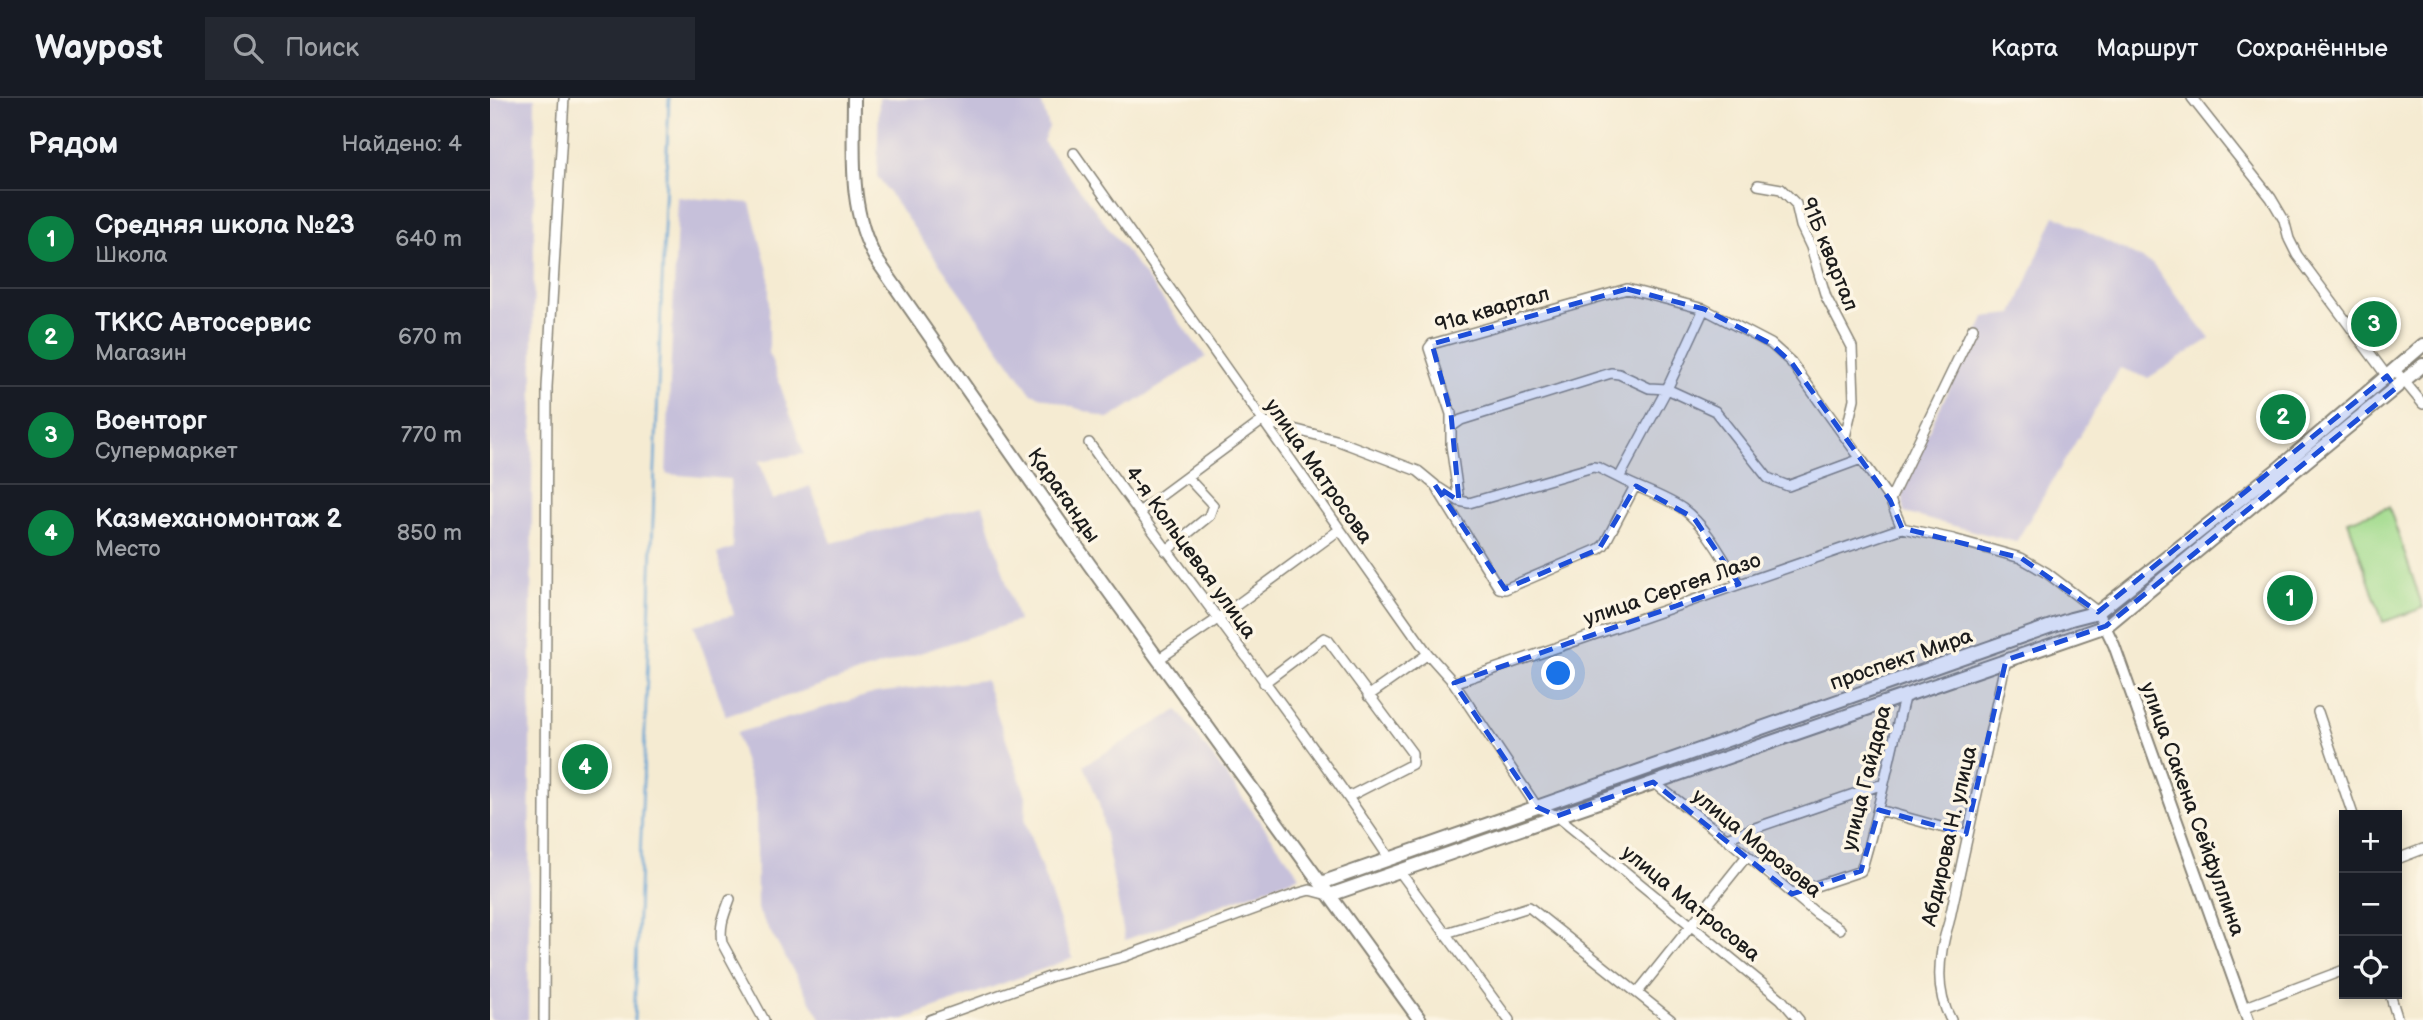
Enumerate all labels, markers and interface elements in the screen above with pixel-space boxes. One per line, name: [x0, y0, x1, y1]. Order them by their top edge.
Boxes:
search box: [205, 17, 695, 80]
text: Waypost: [35, 28, 163, 68]
icon: search: [229, 29, 267, 67]
text: Поиск: [285, 33, 359, 64]
text: Карта: [1991, 34, 2058, 63]
text: Маршрут: [2096, 34, 2198, 63]
text: Сохранённые: [2236, 34, 2388, 63]
text: Рядом: [28, 126, 118, 162]
text: Найдено: 4: [342, 130, 462, 158]
street label: 91Б квартал: [1795, 194, 1864, 315]
text: Средняя школа №23: [95, 210, 355, 241]
text: 1: [46, 225, 56, 253]
text: 640 m: [395, 225, 462, 253]
text: Школа: [95, 241, 168, 269]
street label: 91а квартал: [1432, 281, 1552, 338]
pin: 3: [2351, 298, 2397, 350]
text: ТККС Автосервис: [95, 308, 311, 339]
text: 2: [44, 323, 58, 351]
text: 670 m: [398, 323, 462, 351]
text: Магазин: [95, 339, 187, 367]
pin: 2: [2260, 391, 2306, 443]
street label: улица Матросова: [1259, 394, 1378, 549]
text: Военторг: [95, 406, 207, 437]
text: 3: [44, 421, 58, 449]
text: 770 m: [401, 421, 462, 449]
text: Супермаркет: [95, 437, 238, 465]
street label: Қарағанды: [1022, 443, 1105, 547]
street label: 4-я Кольцевая улица: [1120, 461, 1262, 644]
text: Казмеханомонтаж 2: [95, 504, 342, 535]
text: 4: [44, 519, 58, 547]
text: 850 m: [397, 519, 462, 547]
text: Место: [95, 535, 161, 563]
street label: улица Сергея Лазо: [1580, 547, 1764, 632]
pin: 1: [2267, 572, 2313, 624]
street label: проспект Мира: [1827, 623, 1976, 696]
your location: [1541, 656, 1575, 690]
street label: улица Сакена Сейфуллина: [2135, 679, 2250, 940]
street label: улица Гайдара: [1836, 702, 1897, 854]
pin: 4: [562, 741, 608, 793]
street label: Абдирова Н. улица: [1916, 743, 1982, 930]
street label: улица Морозова: [1687, 784, 1827, 904]
map controls: [2339, 810, 2402, 999]
button: +: [2339, 810, 2402, 873]
street label: улица Матросова: [1616, 840, 1765, 967]
button: −: [2339, 873, 2402, 936]
button: locate: [2339, 936, 2402, 999]

